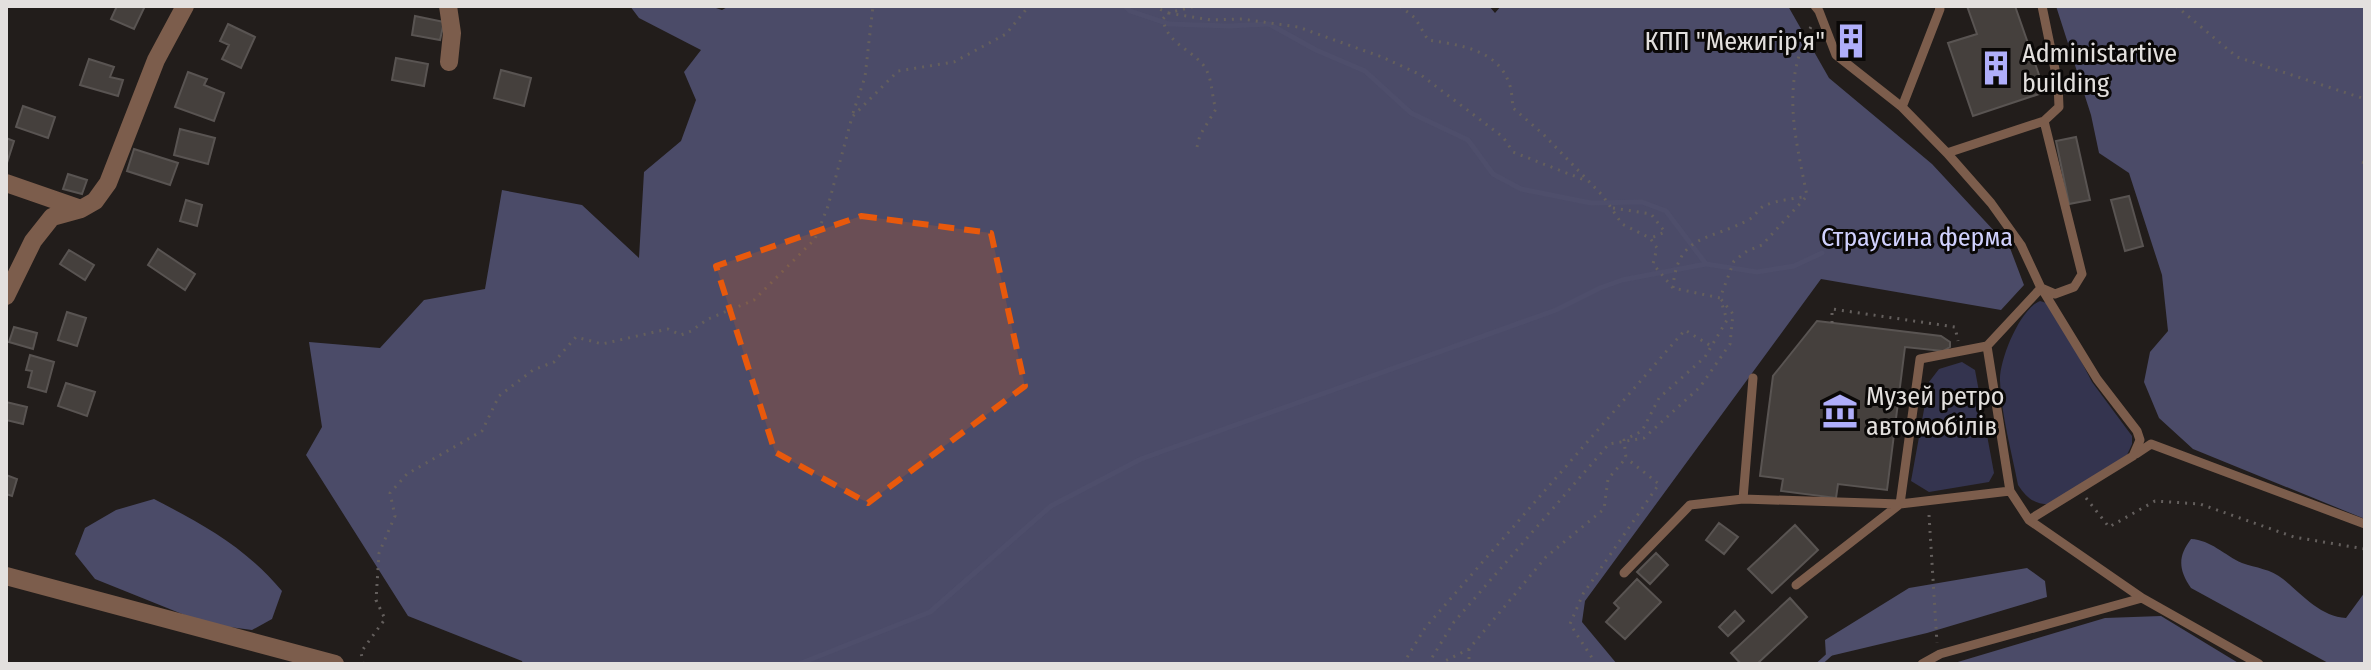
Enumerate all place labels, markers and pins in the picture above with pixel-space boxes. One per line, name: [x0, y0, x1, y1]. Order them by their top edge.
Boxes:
building icon: КПП "Межигір'я": [1832, 22, 1870, 60]
place label: КПП "Межигір'я": [1644, 26, 1825, 57]
place label: Administartive building: [2022, 38, 2177, 99]
building icon: Administartive building: [1977, 49, 2015, 87]
place label: Музей ретро автомобілів: [1866, 381, 2004, 442]
museum icon: Музей ретро автомобілів: [1821, 392, 1859, 430]

